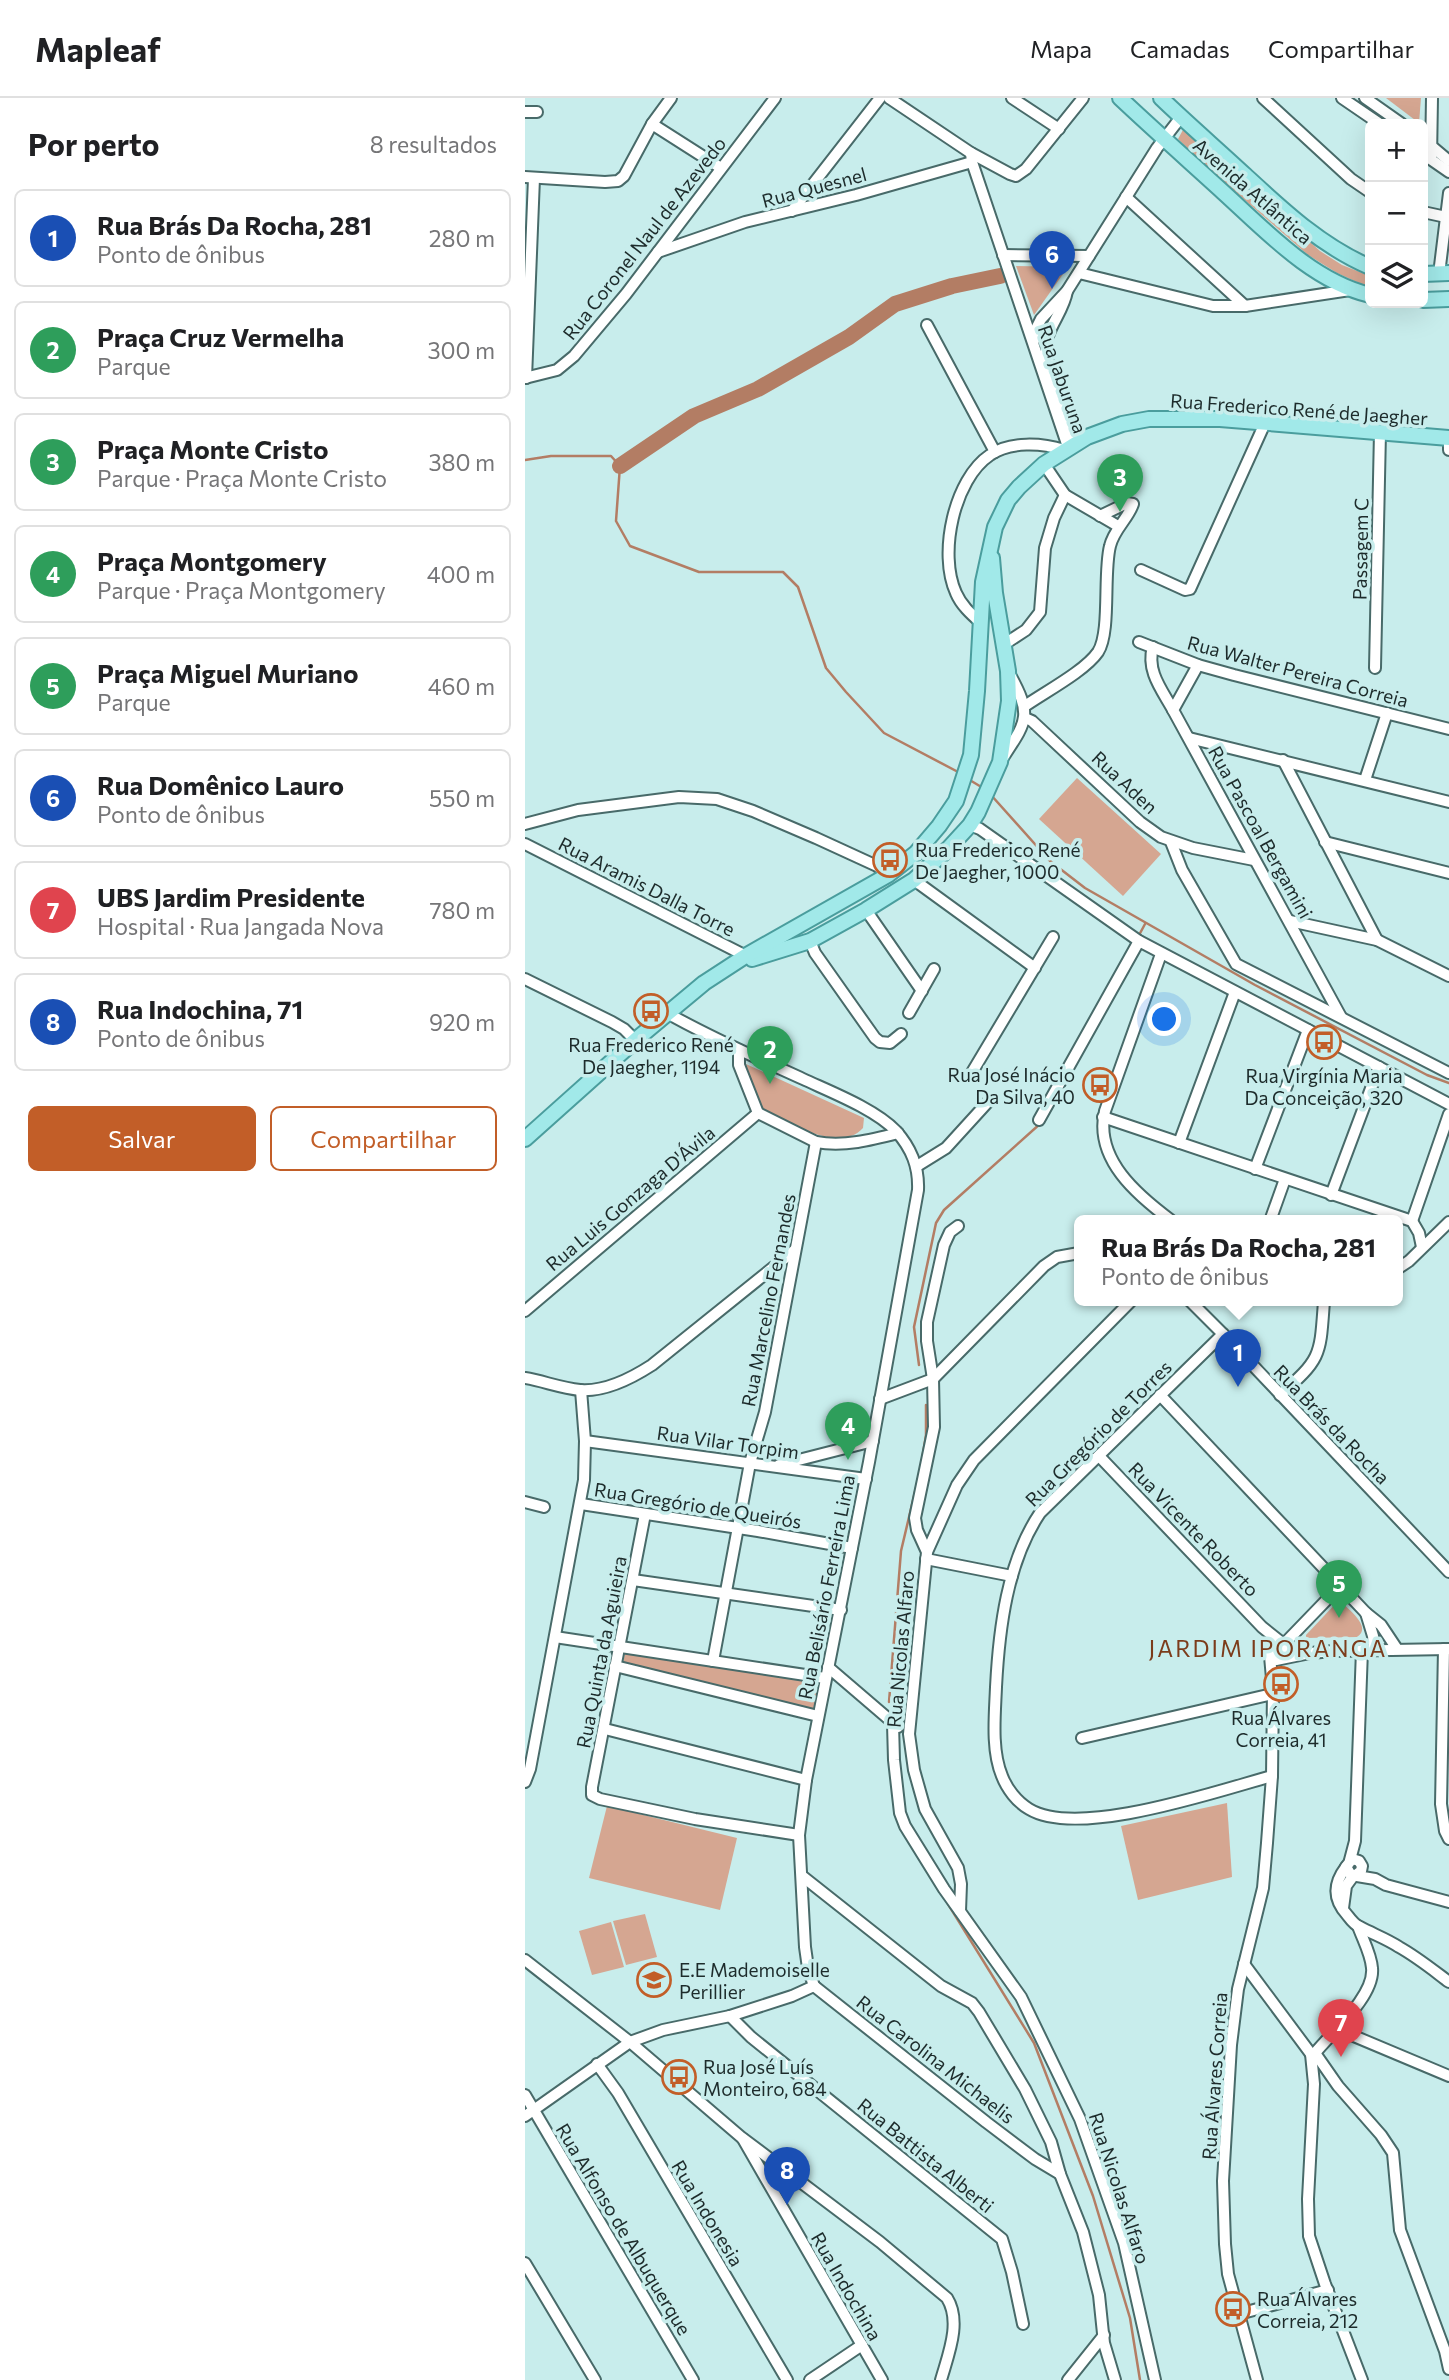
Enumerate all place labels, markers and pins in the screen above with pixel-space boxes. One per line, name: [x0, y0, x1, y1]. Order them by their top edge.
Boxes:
pin: 6: [1029, 231, 1075, 289]
pin: 3: [1097, 454, 1143, 512]
place label: Rua Frederico René De Jaegher, 1000: [915, 838, 1081, 883]
bus stop icon: Rua Frederico René De Jaegher, 1000: [871, 841, 909, 879]
bus stop icon: Rua Frederico René De Jaegher, 1194: [632, 992, 670, 1030]
bus stop icon: Rua Virgínia Maria Da Conceição, 320: [1305, 1023, 1343, 1061]
pin: 2: [747, 1026, 793, 1084]
place label: Rua Frederico René De Jaegher, 1194: [568, 1033, 734, 1078]
place label: Rua José Inácio Da Silva, 40: [948, 1063, 1075, 1108]
place label: Rua Virgínia Maria Da Conceição, 320: [1245, 1064, 1403, 1109]
bus stop icon: Rua José Inácio Da Silva, 40: [1081, 1066, 1119, 1104]
pin: 1: [1215, 1329, 1261, 1387]
pin: 4: [825, 1402, 871, 1460]
pin: 5: [1316, 1560, 1362, 1618]
bus stop icon: Rua Álvares Correia, 41: [1262, 1665, 1300, 1703]
place label: Rua Álvares Correia, 41: [1231, 1706, 1331, 1751]
place label: E.E Mademoiselle Perillier: [679, 1958, 830, 2003]
school or university icon: E.E Mademoiselle Perillier: [635, 1961, 673, 1999]
pin: 7: [1318, 1999, 1364, 2057]
place label: Rua José Luís Monteiro, 684: [703, 2055, 827, 2100]
bus stop icon: Rua José Luís Monteiro, 684: [660, 2058, 698, 2096]
pin: 8: [764, 2147, 810, 2205]
place label: Rua Álvares Correia, 212: [1257, 2287, 1358, 2332]
bus stop icon: Rua Álvares Correia, 212: [1214, 2290, 1252, 2328]

